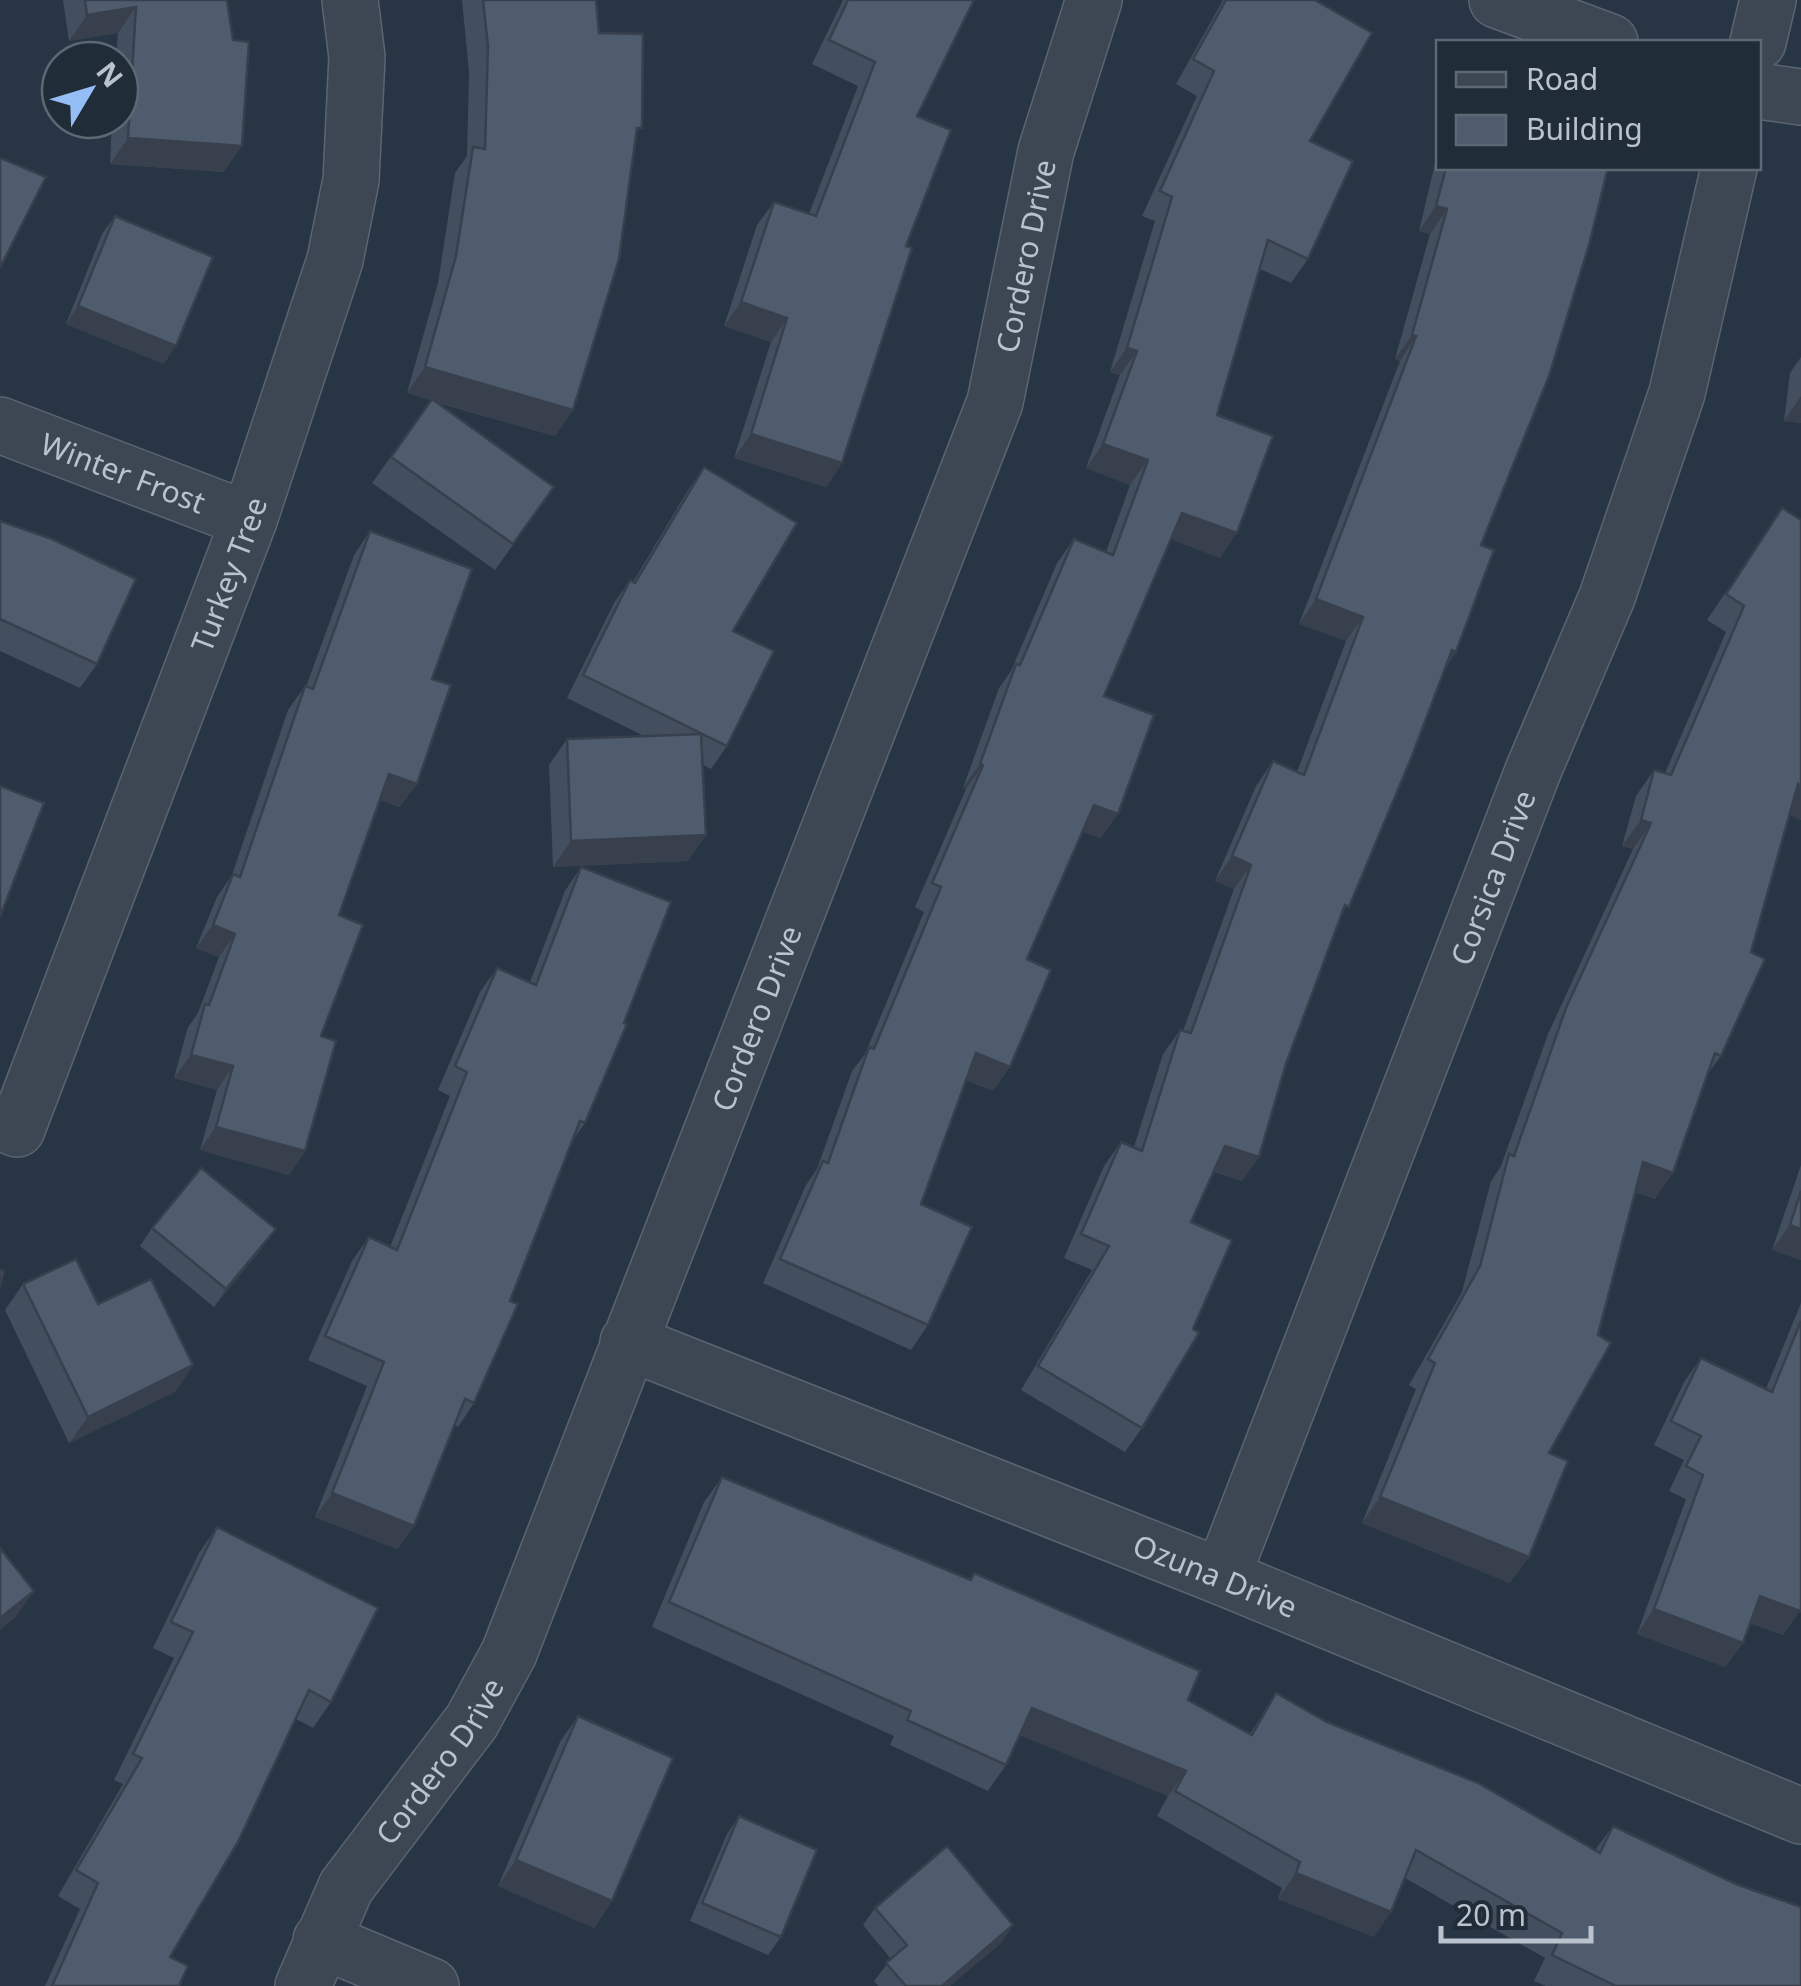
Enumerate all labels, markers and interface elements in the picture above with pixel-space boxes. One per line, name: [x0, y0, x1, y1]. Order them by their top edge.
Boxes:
north arrow: [40, 40, 140, 140]
legend: [1436, 40, 1761, 170]
text: N: [89, 53, 132, 95]
text: Road: [1526, 58, 1598, 99]
text: Building: [1526, 108, 1643, 149]
street label: Cordero Drive: [985, 156, 1064, 356]
street label: Winter Frost: [35, 422, 212, 522]
street label: Turkey Tree: [180, 492, 276, 657]
street label: Corsica Drive: [1440, 784, 1544, 971]
street label: Cordero Drive: [701, 919, 810, 1117]
street label: Ozuna Drive: [1127, 1524, 1304, 1626]
street label: Cordero Drive: [365, 1670, 512, 1852]
scale bar: [1441, 1881, 1591, 1943]
text: 20 m: [1456, 1894, 1526, 1935]

